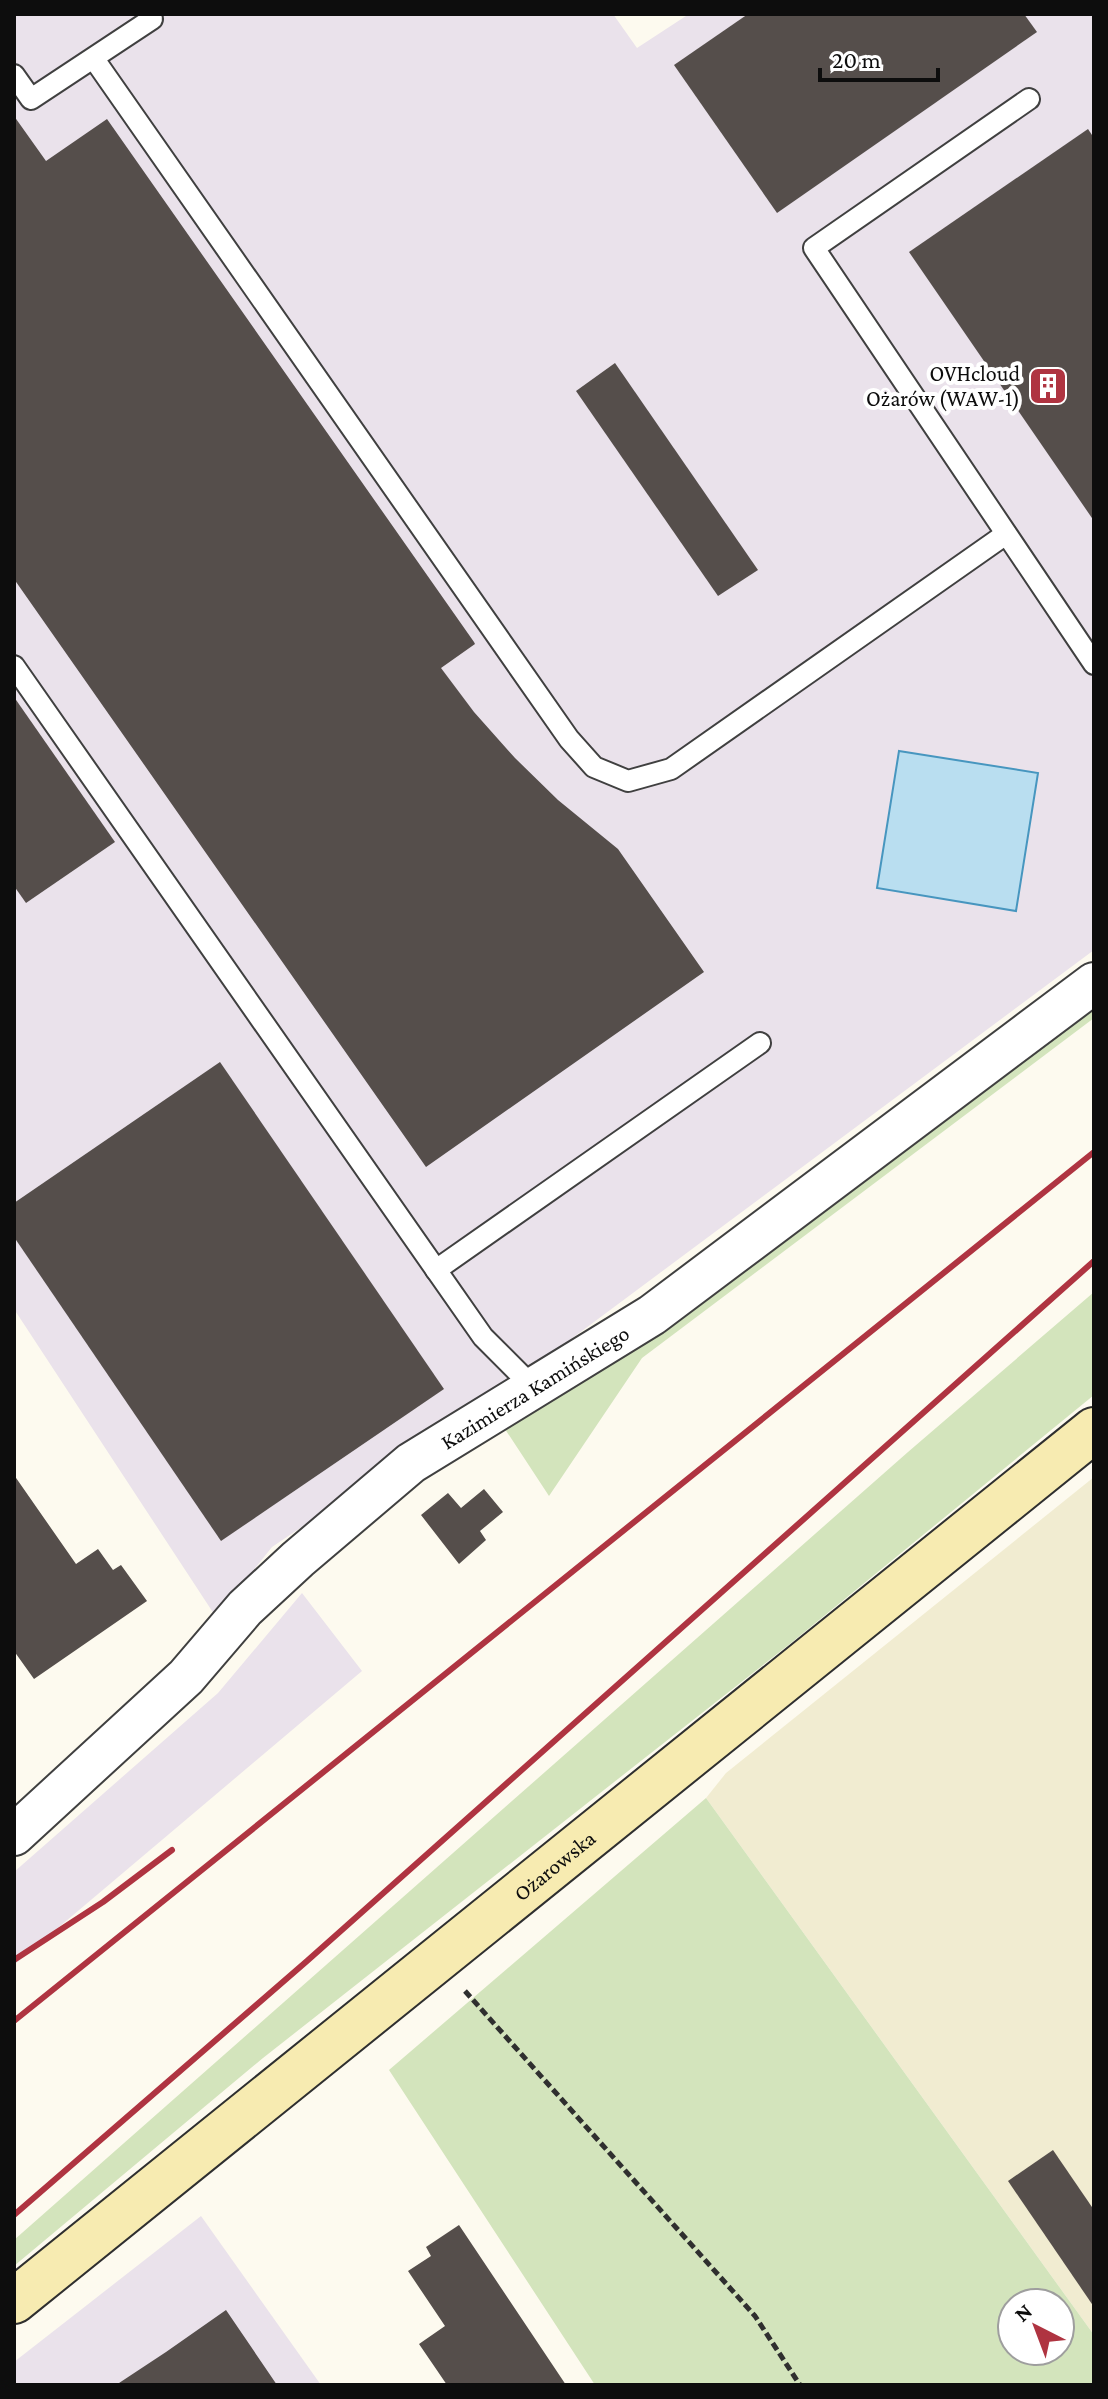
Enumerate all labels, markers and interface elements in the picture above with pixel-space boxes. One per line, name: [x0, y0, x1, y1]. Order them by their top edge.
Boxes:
scale bar: [820, 32, 938, 82]
text: 20 m: [832, 46, 881, 73]
place label: OVHcloud Ożarów (WAW-1): [866, 361, 1020, 412]
building icon: OVHcloud Ożarów (WAW-1): [1027, 365, 1069, 407]
street label: Kazimierza Kamińskiego: [436, 1320, 633, 1454]
street label: Ożarowska: [508, 1825, 600, 1906]
north arrow: [996, 2287, 1076, 2367]
text: N: [1009, 2298, 1037, 2327]

